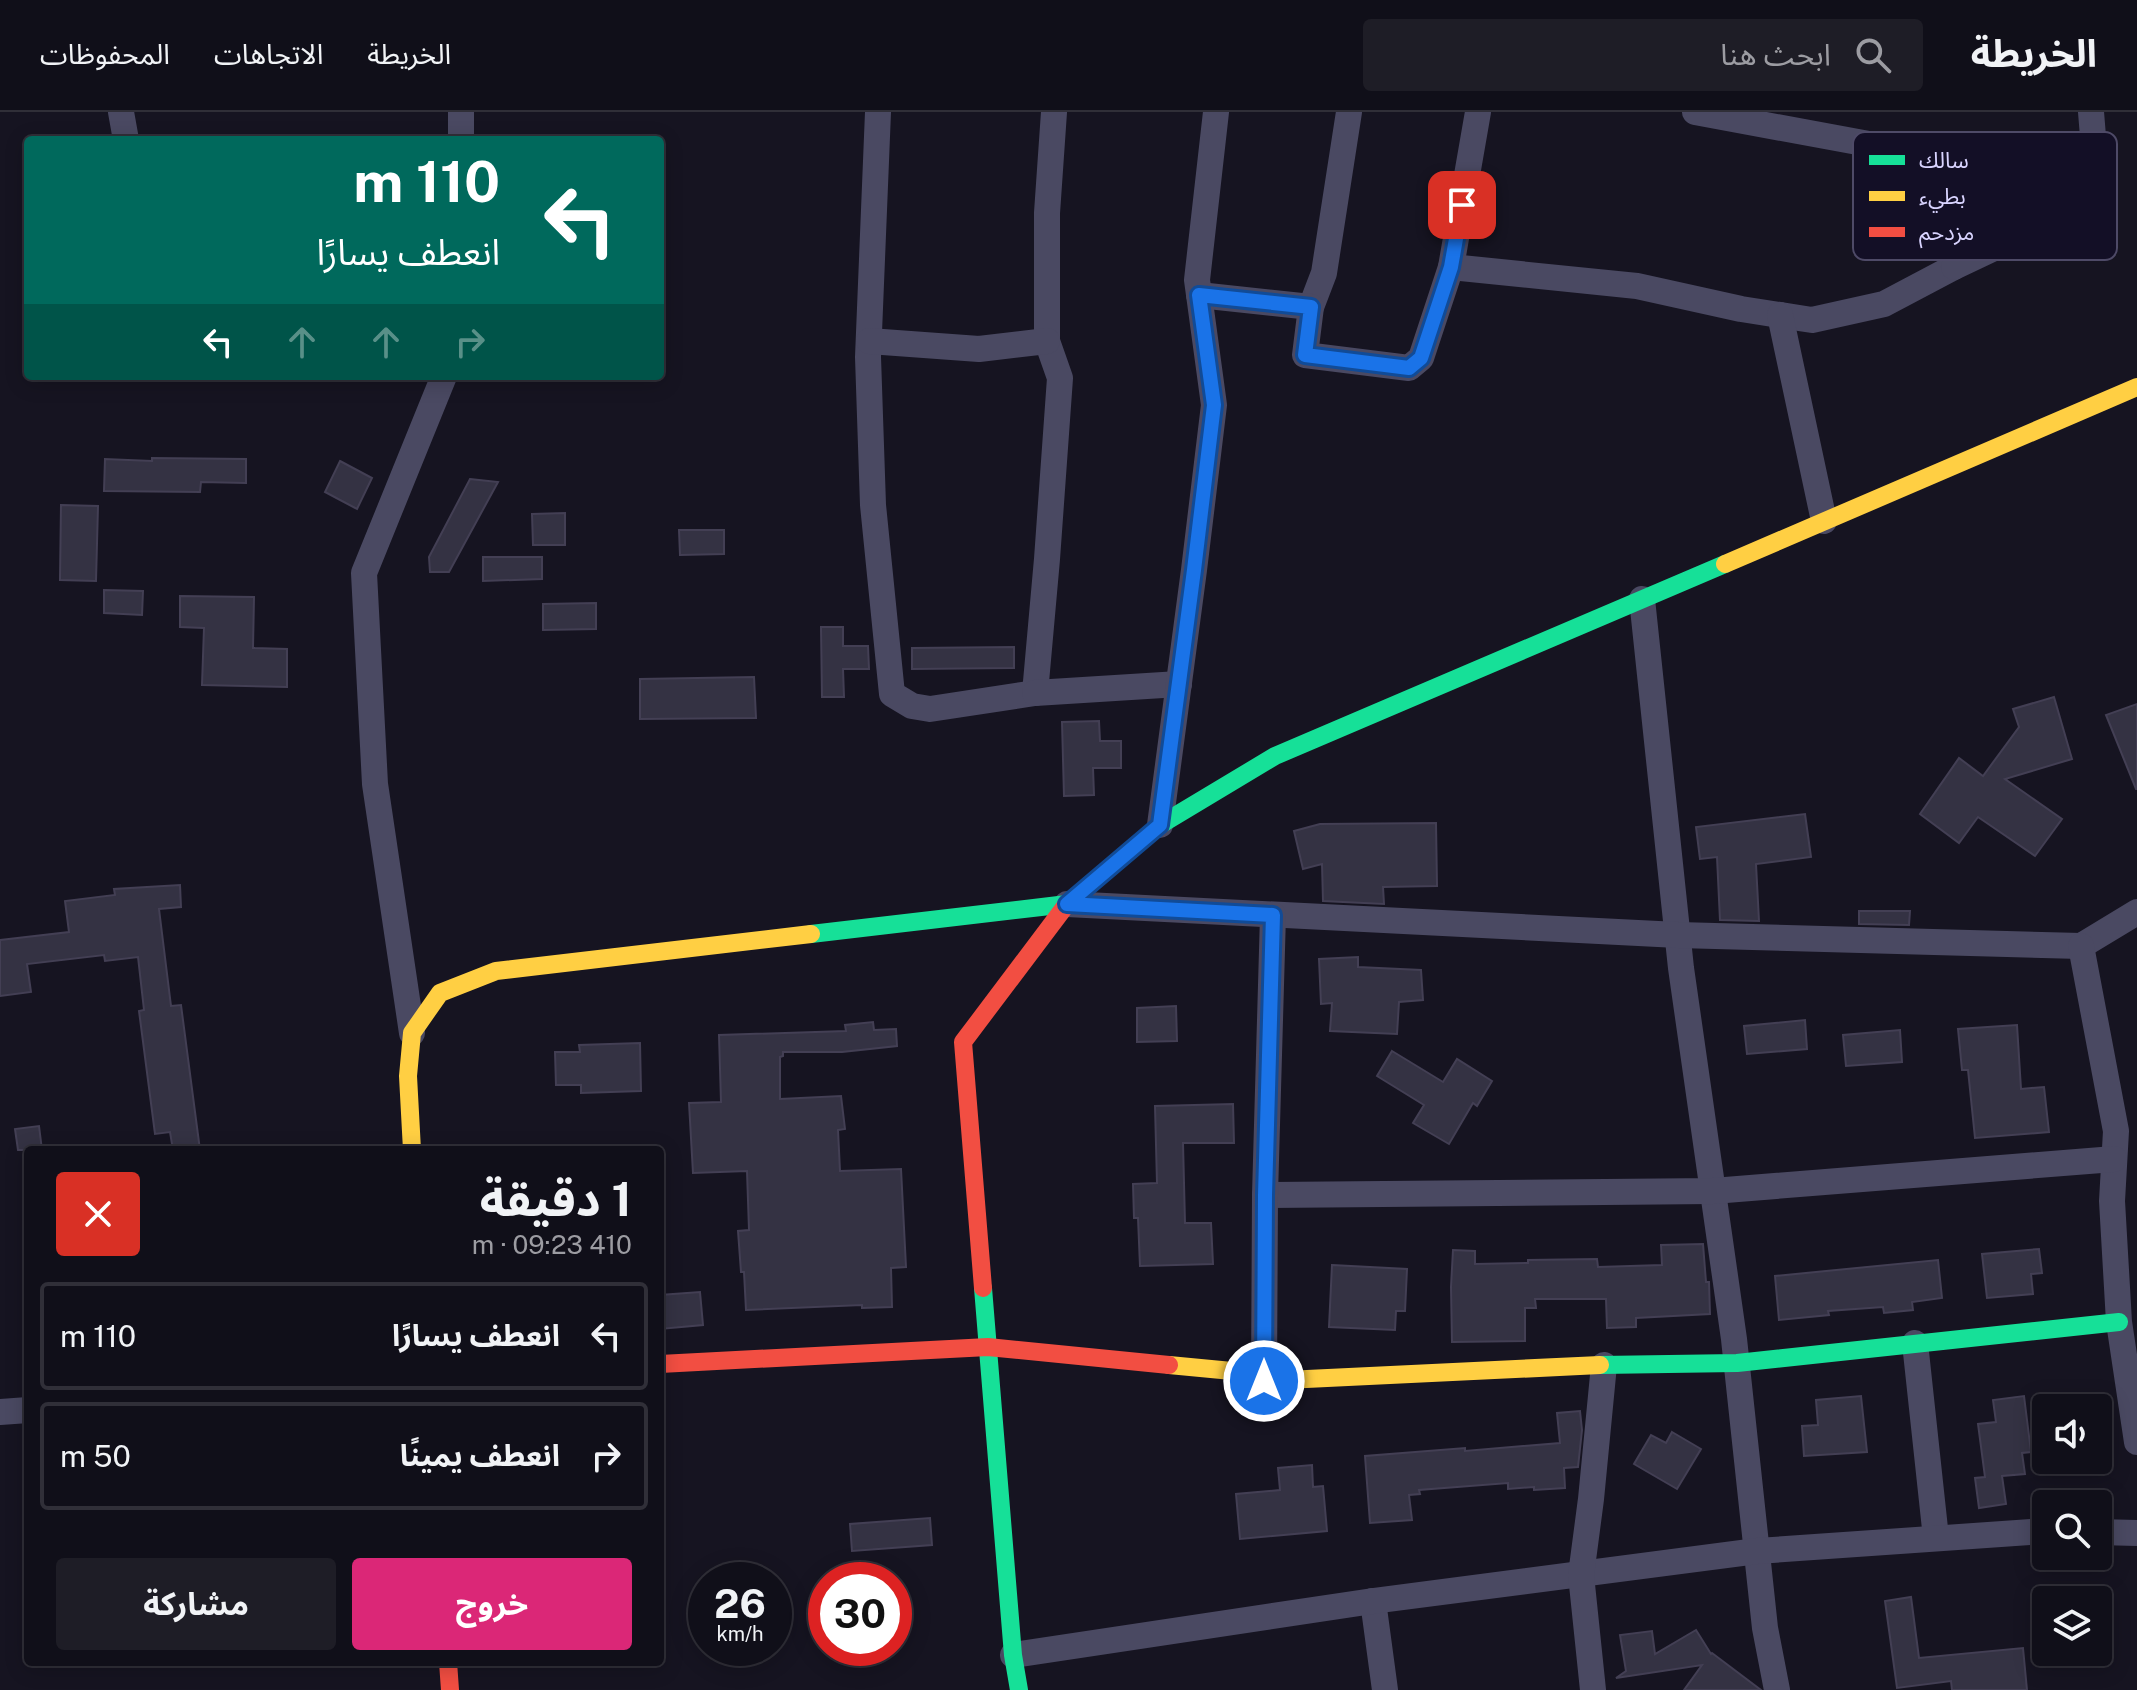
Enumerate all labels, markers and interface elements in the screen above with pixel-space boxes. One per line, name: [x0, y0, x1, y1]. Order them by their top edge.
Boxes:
search box: [1363, 19, 1923, 91]
text: الخريطة: [1971, 31, 2097, 76]
icon: search: [1851, 33, 1895, 77]
text: ابحث هنا: [1720, 36, 1831, 72]
text: المحفوظات: [40, 37, 170, 70]
text: الاتجاهات: [214, 37, 323, 70]
text: الخريطة: [367, 37, 451, 70]
legend: [1853, 132, 2117, 260]
text: سالك: [1919, 147, 1969, 173]
text: 110 m: [353, 149, 500, 215]
icon: left: [528, 168, 632, 272]
pin: [1428, 171, 1496, 239]
icon: arrive: [1440, 183, 1484, 227]
text: بطيء: [1919, 183, 1966, 213]
text: مزدحم: [1919, 219, 1974, 249]
text: انعطف يسارًا: [316, 231, 500, 273]
icon: left: [196, 320, 240, 364]
icon: ahead: [280, 320, 324, 364]
icon: ahead: [364, 320, 408, 364]
icon: right: [448, 320, 492, 364]
text: 1 دقيقة: [480, 1170, 632, 1227]
button: close: [56, 1172, 140, 1256]
text: 410 m · 09:23: [472, 1229, 632, 1260]
icon: left: [584, 1314, 628, 1358]
text: انعطف يسارًا: [392, 1317, 560, 1353]
text: 110 m: [60, 1318, 136, 1354]
position arrow: [1222, 1339, 1306, 1423]
map controls: [2032, 1394, 2112, 1666]
button: sound: [2032, 1394, 2112, 1474]
icon: right: [584, 1434, 628, 1478]
text: انعطف يمينًا: [400, 1437, 560, 1473]
text: 50 m: [60, 1438, 131, 1474]
button: search: [2032, 1490, 2112, 1570]
button: مشاركة: [56, 1558, 336, 1650]
button: خروج: [352, 1558, 632, 1650]
speed limit sign: 30: [808, 1562, 912, 1666]
text: 26: [714, 1580, 766, 1627]
button: layers: [2032, 1586, 2112, 1666]
text: km/h: [716, 1622, 764, 1646]

